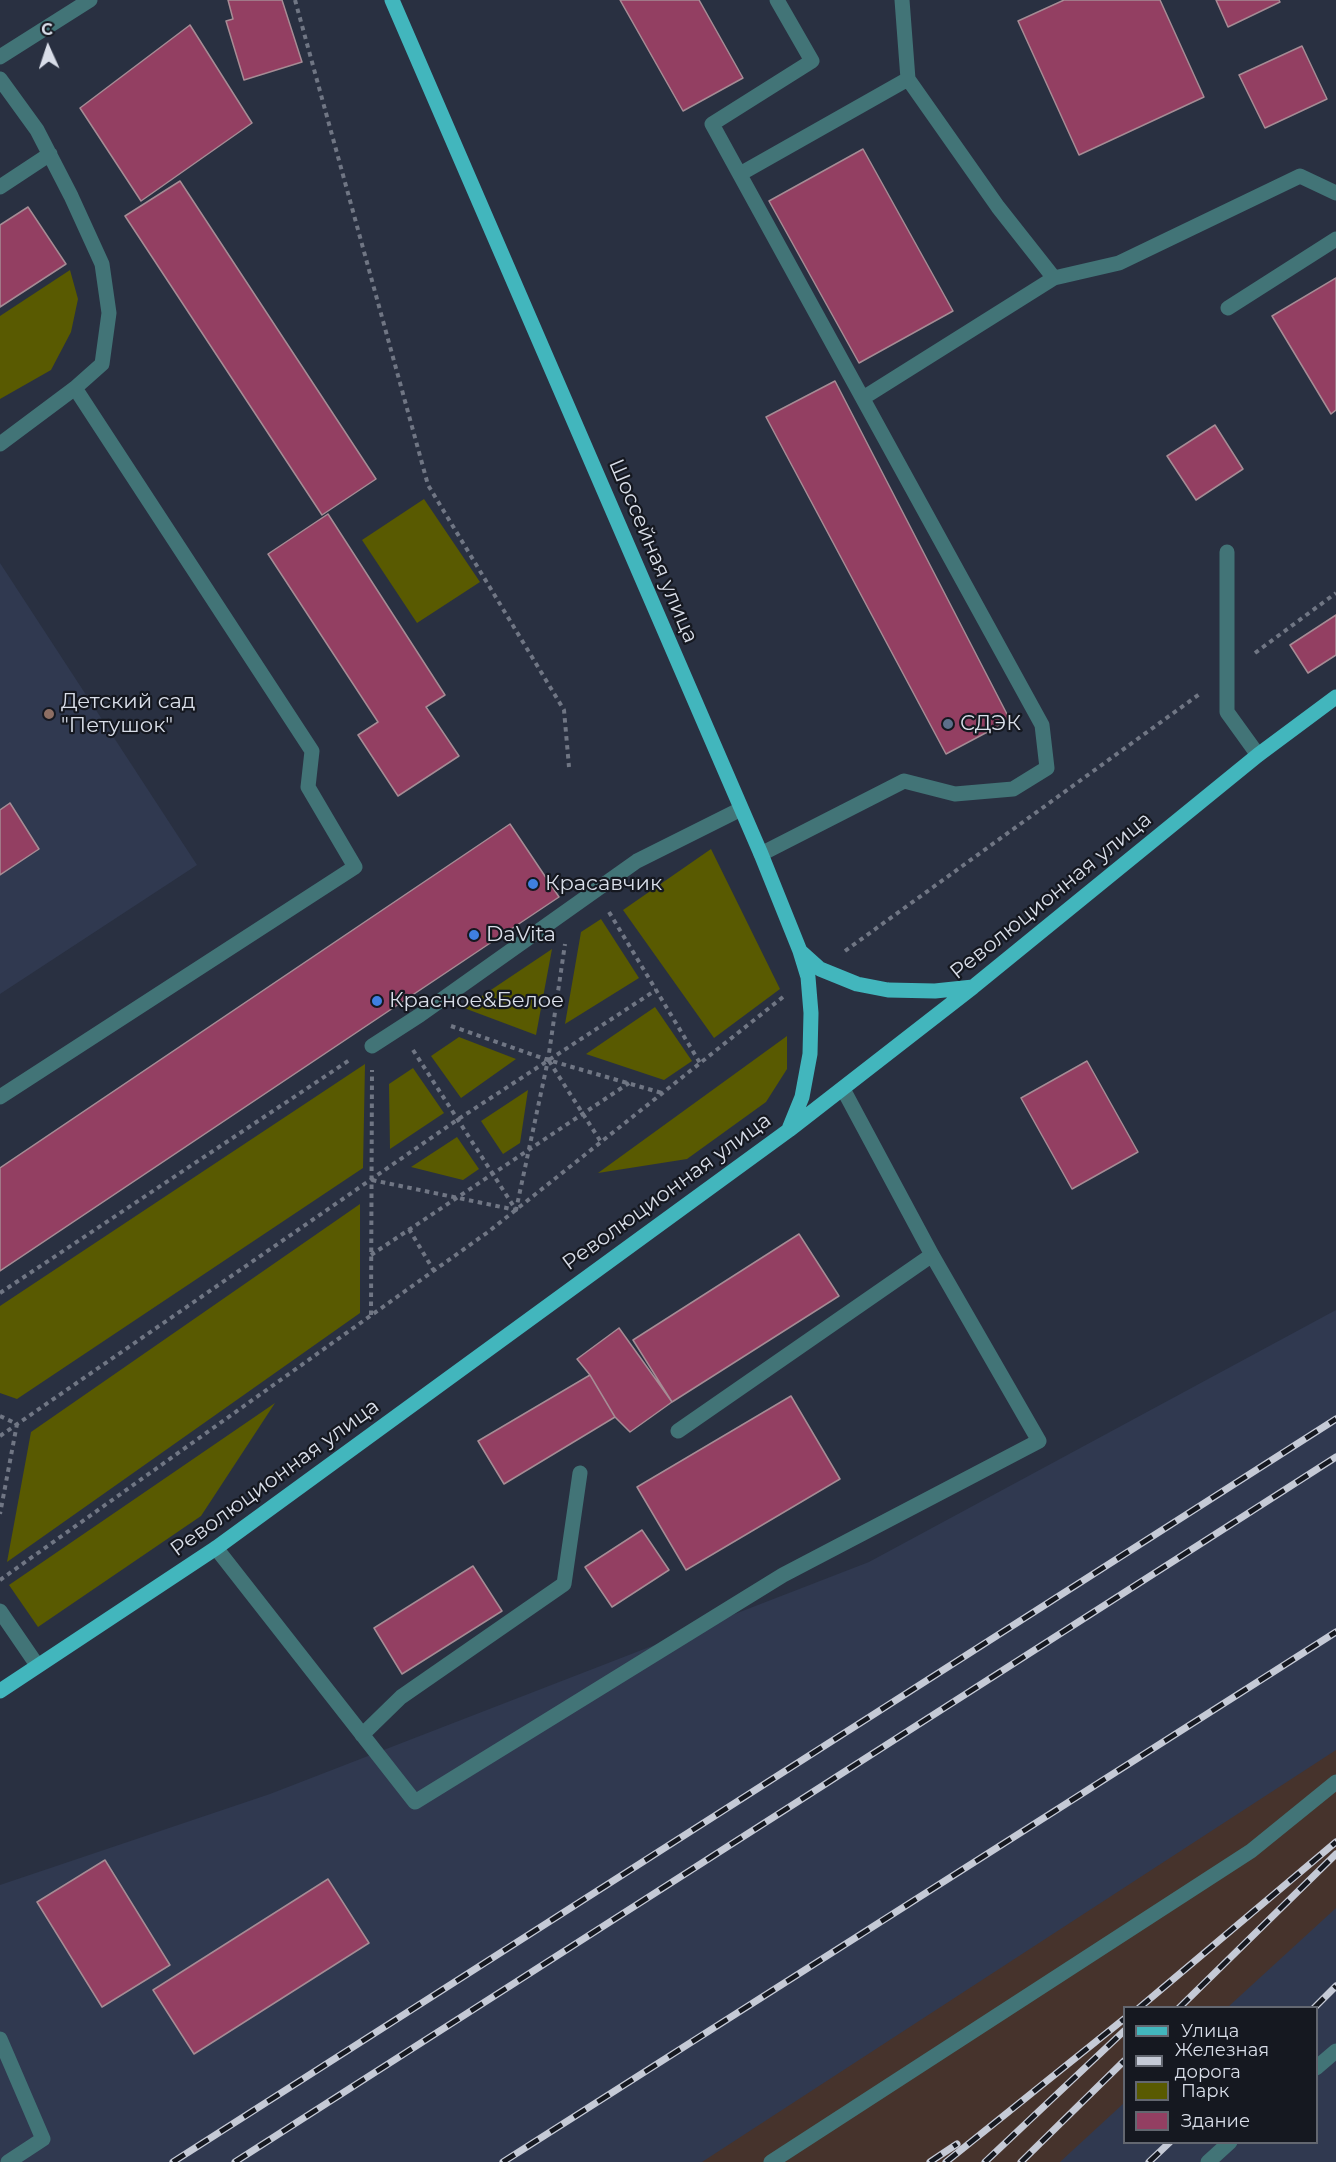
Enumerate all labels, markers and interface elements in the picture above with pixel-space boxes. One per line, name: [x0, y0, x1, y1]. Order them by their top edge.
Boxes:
north arrow: [18, 18, 78, 78]
text: С: [41, 20, 53, 39]
street label: Шоссейная улица: [603, 455, 703, 647]
place label: Детский сад "Петушок": [61, 689, 195, 739]
marker: Детский сад "Петушок": [42, 707, 56, 721]
place label: СДЭК: [960, 711, 1021, 737]
marker: СДЭК: [941, 717, 955, 731]
street label: Революционная улица: [945, 807, 1157, 985]
place label: Красавчик: [545, 871, 662, 897]
marker: Красавчик: [526, 877, 540, 891]
place label: DaVita: [486, 922, 556, 948]
marker: DaVita: [467, 928, 481, 942]
place label: Красное&Белое: [389, 988, 564, 1014]
marker: Красное&Белое: [370, 994, 384, 1008]
street label: Революционная улица: [558, 1108, 776, 1276]
street label: Революционная улица: [166, 1394, 384, 1562]
legend: [1123, 2006, 1318, 2144]
text: Улица: [1181, 2020, 1239, 2042]
text: Железная дорога: [1175, 2039, 1269, 2083]
text: Парк: [1181, 2080, 1229, 2102]
text: Здание: [1181, 2110, 1250, 2132]

